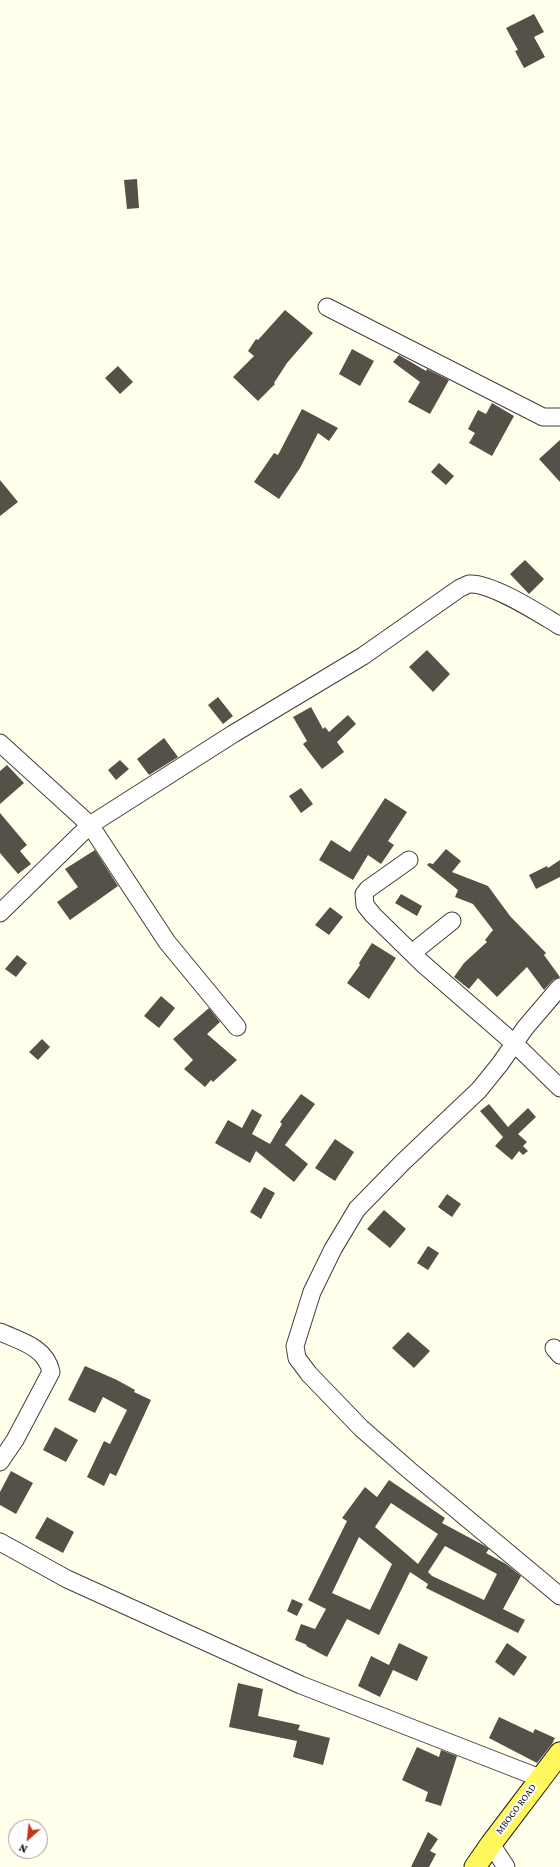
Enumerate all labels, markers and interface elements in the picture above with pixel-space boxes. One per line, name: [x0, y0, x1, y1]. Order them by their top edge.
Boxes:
street label: MBOGO ROAD: [493, 1782, 539, 1836]
north arrow: [8, 1819, 48, 1859]
text: N: [17, 1842, 29, 1856]

